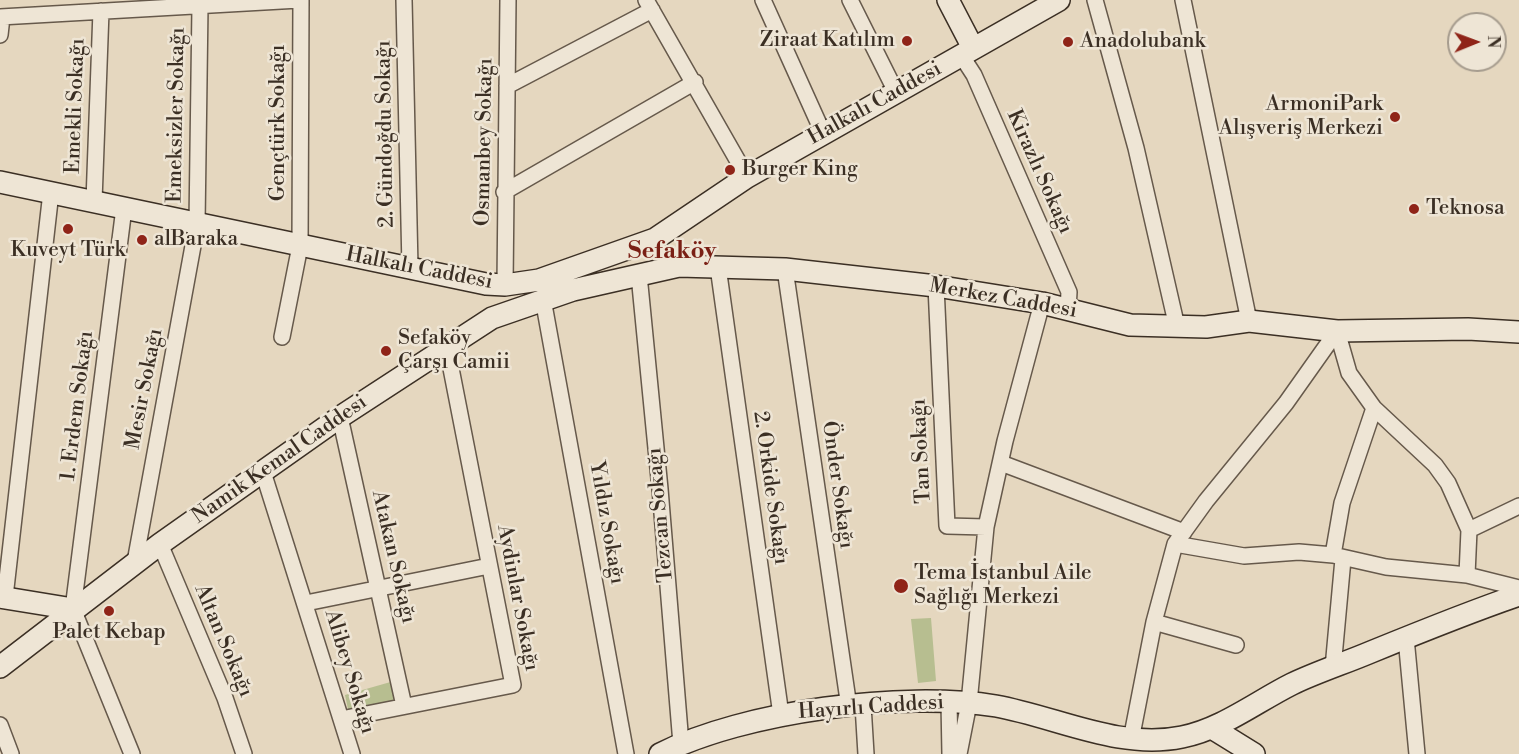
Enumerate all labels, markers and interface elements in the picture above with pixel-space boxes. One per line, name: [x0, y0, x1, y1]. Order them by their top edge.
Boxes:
north arrow: [1447, 12, 1507, 72]
street label: Emeksizler Sokağı: [163, 27, 191, 203]
place label: Ziraat Katılım: [760, 28, 895, 54]
place label: Anadolubank: [1080, 29, 1206, 55]
marker: Ziraat Katılım: [900, 34, 914, 48]
marker: Anadolubank: [1061, 35, 1075, 49]
text: N: [1483, 35, 1503, 48]
street label: Emekli Sokağı: [61, 38, 91, 174]
street label: 2. Gündoğdu Sokağı: [372, 40, 400, 228]
street label: Gençtürk Sokağı: [266, 45, 292, 201]
street label: Halkalı Caddesi: [804, 57, 946, 151]
street label: Osmanbey Sokağı: [471, 58, 499, 226]
place label: ArmoniPark Alışveriş Merkezi: [1219, 92, 1383, 142]
street label: Kirazlı Sokağı: [1000, 106, 1078, 238]
marker: ArmoniPark Alışveriş Merkezi: [1388, 110, 1402, 124]
place label: Burger King: [742, 157, 858, 183]
marker: Burger King: [723, 163, 737, 177]
place label: Teknosa: [1426, 196, 1505, 222]
marker: Teknosa: [1407, 202, 1421, 216]
marker: Kuveyt Türk: [61, 222, 75, 236]
place label: alBaraka: [154, 227, 238, 253]
marker: alBaraka: [135, 233, 149, 247]
place label: Kuveyt Türk: [10, 238, 126, 264]
district label: Sefaköy: [628, 238, 716, 266]
street label: Halkalı Caddesi: [343, 242, 495, 296]
street label: Merkez Caddesi: [927, 274, 1079, 324]
street label: Mesir Sokağı: [121, 326, 169, 452]
place label: Sefaköy Çarşı Camii: [398, 326, 510, 376]
street label: 1. Erdem Sokağı: [56, 330, 100, 482]
marker: Sefaköy Çarşı Camii: [379, 344, 393, 358]
street label: Namik Kemal Caddesi: [188, 390, 372, 530]
street label: Tan Sokağı: [907, 398, 937, 504]
street label: 2. Orkide Sokağı: [747, 410, 793, 566]
street label: Önder Sokağı: [816, 419, 858, 551]
street label: Tezcan Sokağı: [643, 446, 679, 584]
street label: Yıldız Sokağı: [583, 460, 629, 586]
street label: Atakan Sokağı: [365, 488, 421, 626]
street label: Aydinlar Sokağı: [490, 523, 544, 673]
place label: Tema İstanbul Aile Sağlığı Merkezi: [914, 561, 1092, 611]
marker: Tema İstanbul Aile Sağlığı Merkezi: [892, 577, 910, 595]
street label: Altan Sokağı: [188, 581, 258, 701]
marker: Palet Kebap: [102, 604, 116, 618]
street label: Alibey Sokağı: [318, 607, 380, 737]
place label: Palet Kebap: [52, 620, 166, 646]
street label: Hayırlı Caddesi: [797, 690, 945, 726]

